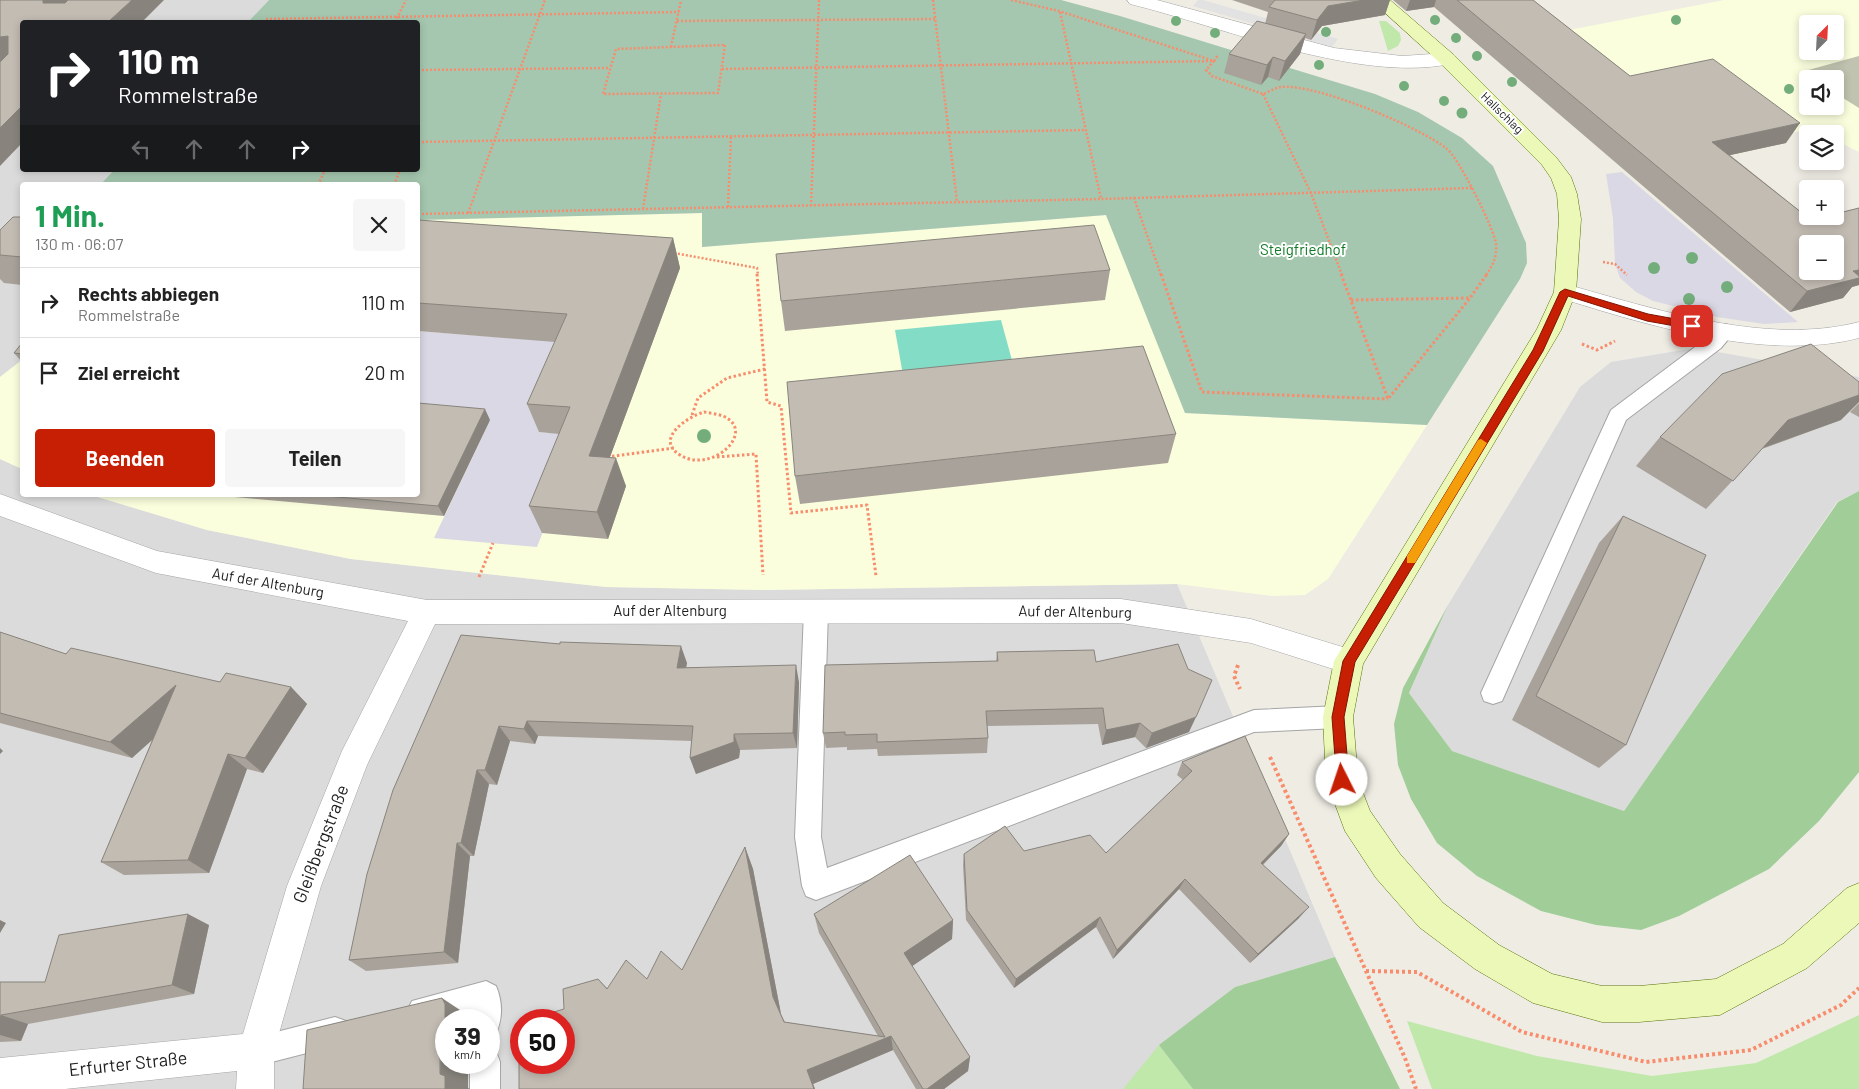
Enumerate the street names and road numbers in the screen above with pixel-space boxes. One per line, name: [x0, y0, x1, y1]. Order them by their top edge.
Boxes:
street label: Hallschlag: [1479, 89, 1527, 136]
street label: Auf der Altenburg: [211, 563, 326, 601]
street label: Auf der Altenburg: [613, 601, 727, 619]
street label: Auf der Altenburg: [1018, 601, 1132, 621]
street label: Gleißbergstraße: [287, 781, 353, 906]
street label: Erfurter Straße: [68, 1046, 188, 1080]

